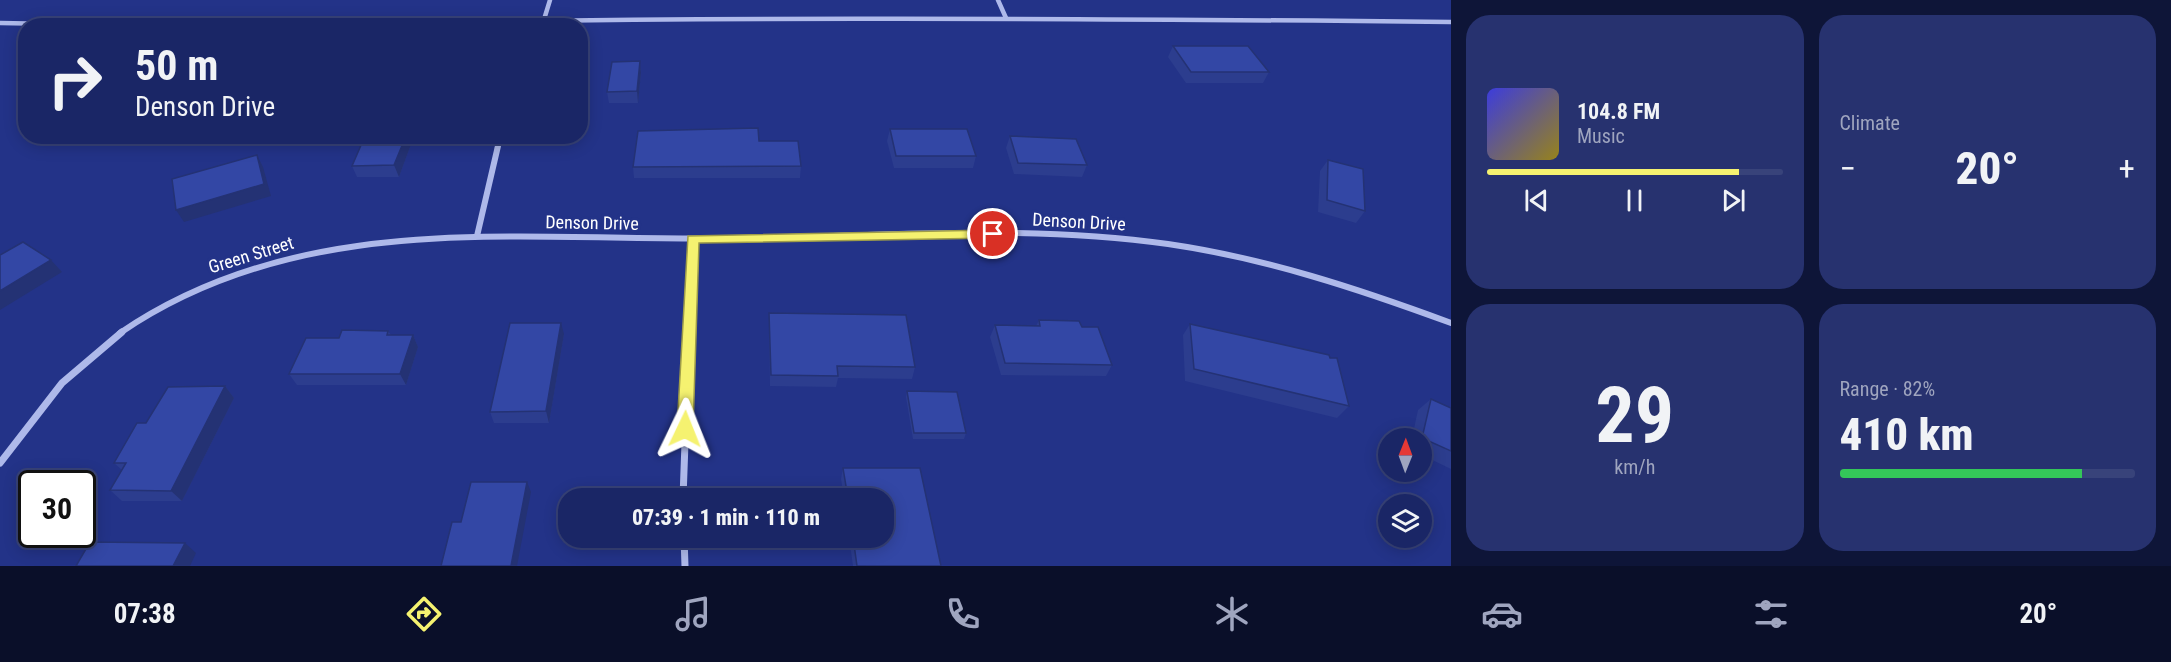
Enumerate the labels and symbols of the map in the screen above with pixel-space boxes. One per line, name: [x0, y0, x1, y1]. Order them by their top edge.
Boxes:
pin: [967, 208, 1018, 259]
street label: Denson Drive: [1032, 209, 1126, 234]
street label: Denson Drive: [545, 211, 639, 234]
street label: Green Street: [206, 232, 296, 277]
position arrow: [653, 397, 717, 461]
north arrow: [1378, 428, 1432, 482]
speed limit sign: 30: [18, 470, 96, 548]

